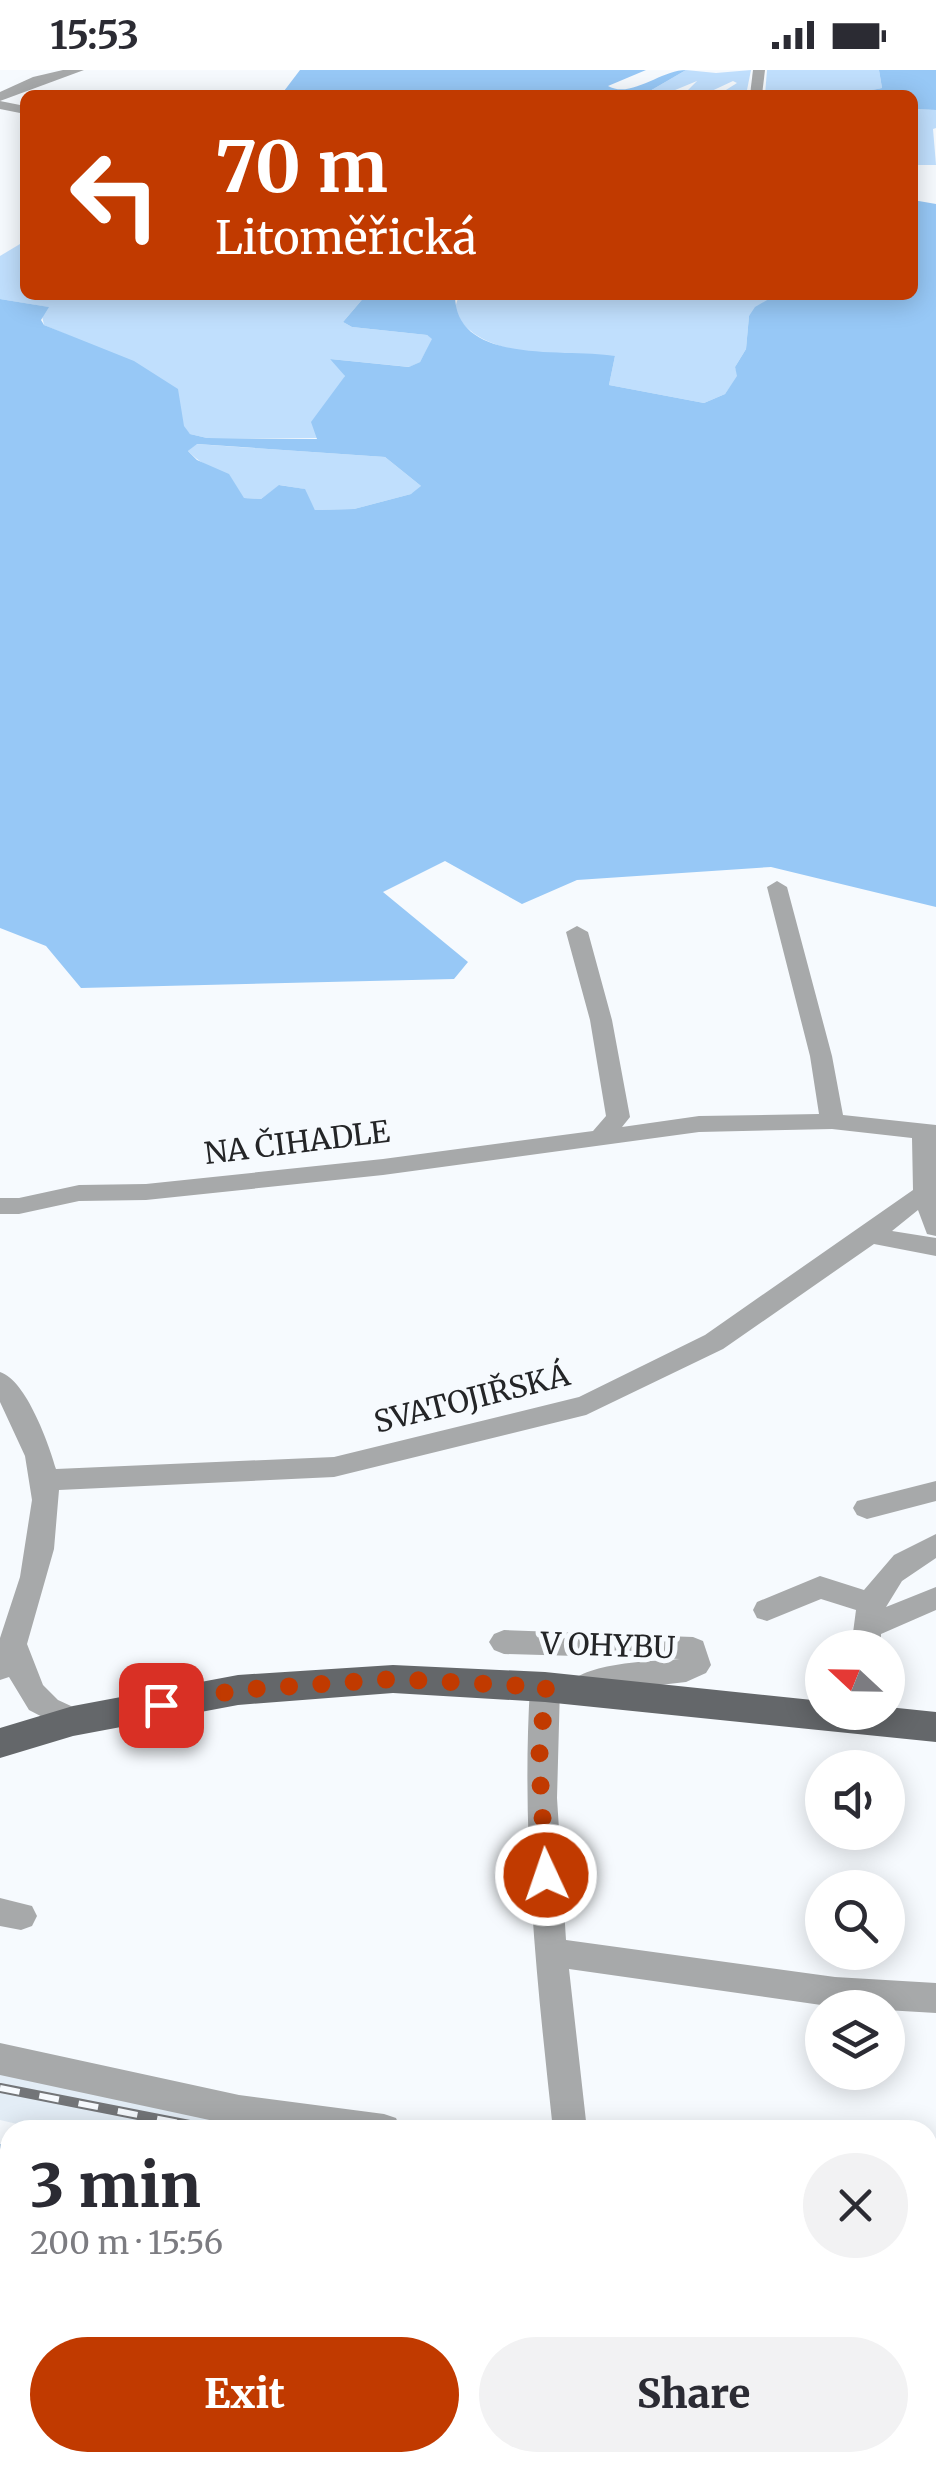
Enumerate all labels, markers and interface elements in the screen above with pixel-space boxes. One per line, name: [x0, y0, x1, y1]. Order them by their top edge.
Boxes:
text: 15:53: [50, 12, 139, 59]
text: 70 m: [215, 123, 388, 211]
icon: left: [50, 130, 180, 260]
text: Litoměřická: [215, 210, 477, 266]
street label: NA ČIHADLE: [202, 1112, 392, 1172]
street label: SVATOJIŘSKÁ: [370, 1355, 574, 1441]
street label: V OHYBU: [539, 1624, 676, 1666]
north arrow: [805, 1630, 905, 1730]
map controls: [805, 1630, 905, 2090]
pin: [119, 1663, 204, 1748]
icon: arrive: [134, 1678, 189, 1733]
button: sound: [805, 1750, 905, 1850]
position arrow: [494, 1823, 598, 1927]
button: search: [805, 1870, 905, 1970]
button: layers: [805, 1990, 905, 2090]
text: 3 min: [30, 2148, 201, 2223]
button: close: [803, 2153, 908, 2258]
text: 200 m · 15:56: [30, 2223, 223, 2263]
button: Exit: [30, 2337, 459, 2452]
button: Share: [479, 2337, 908, 2452]

